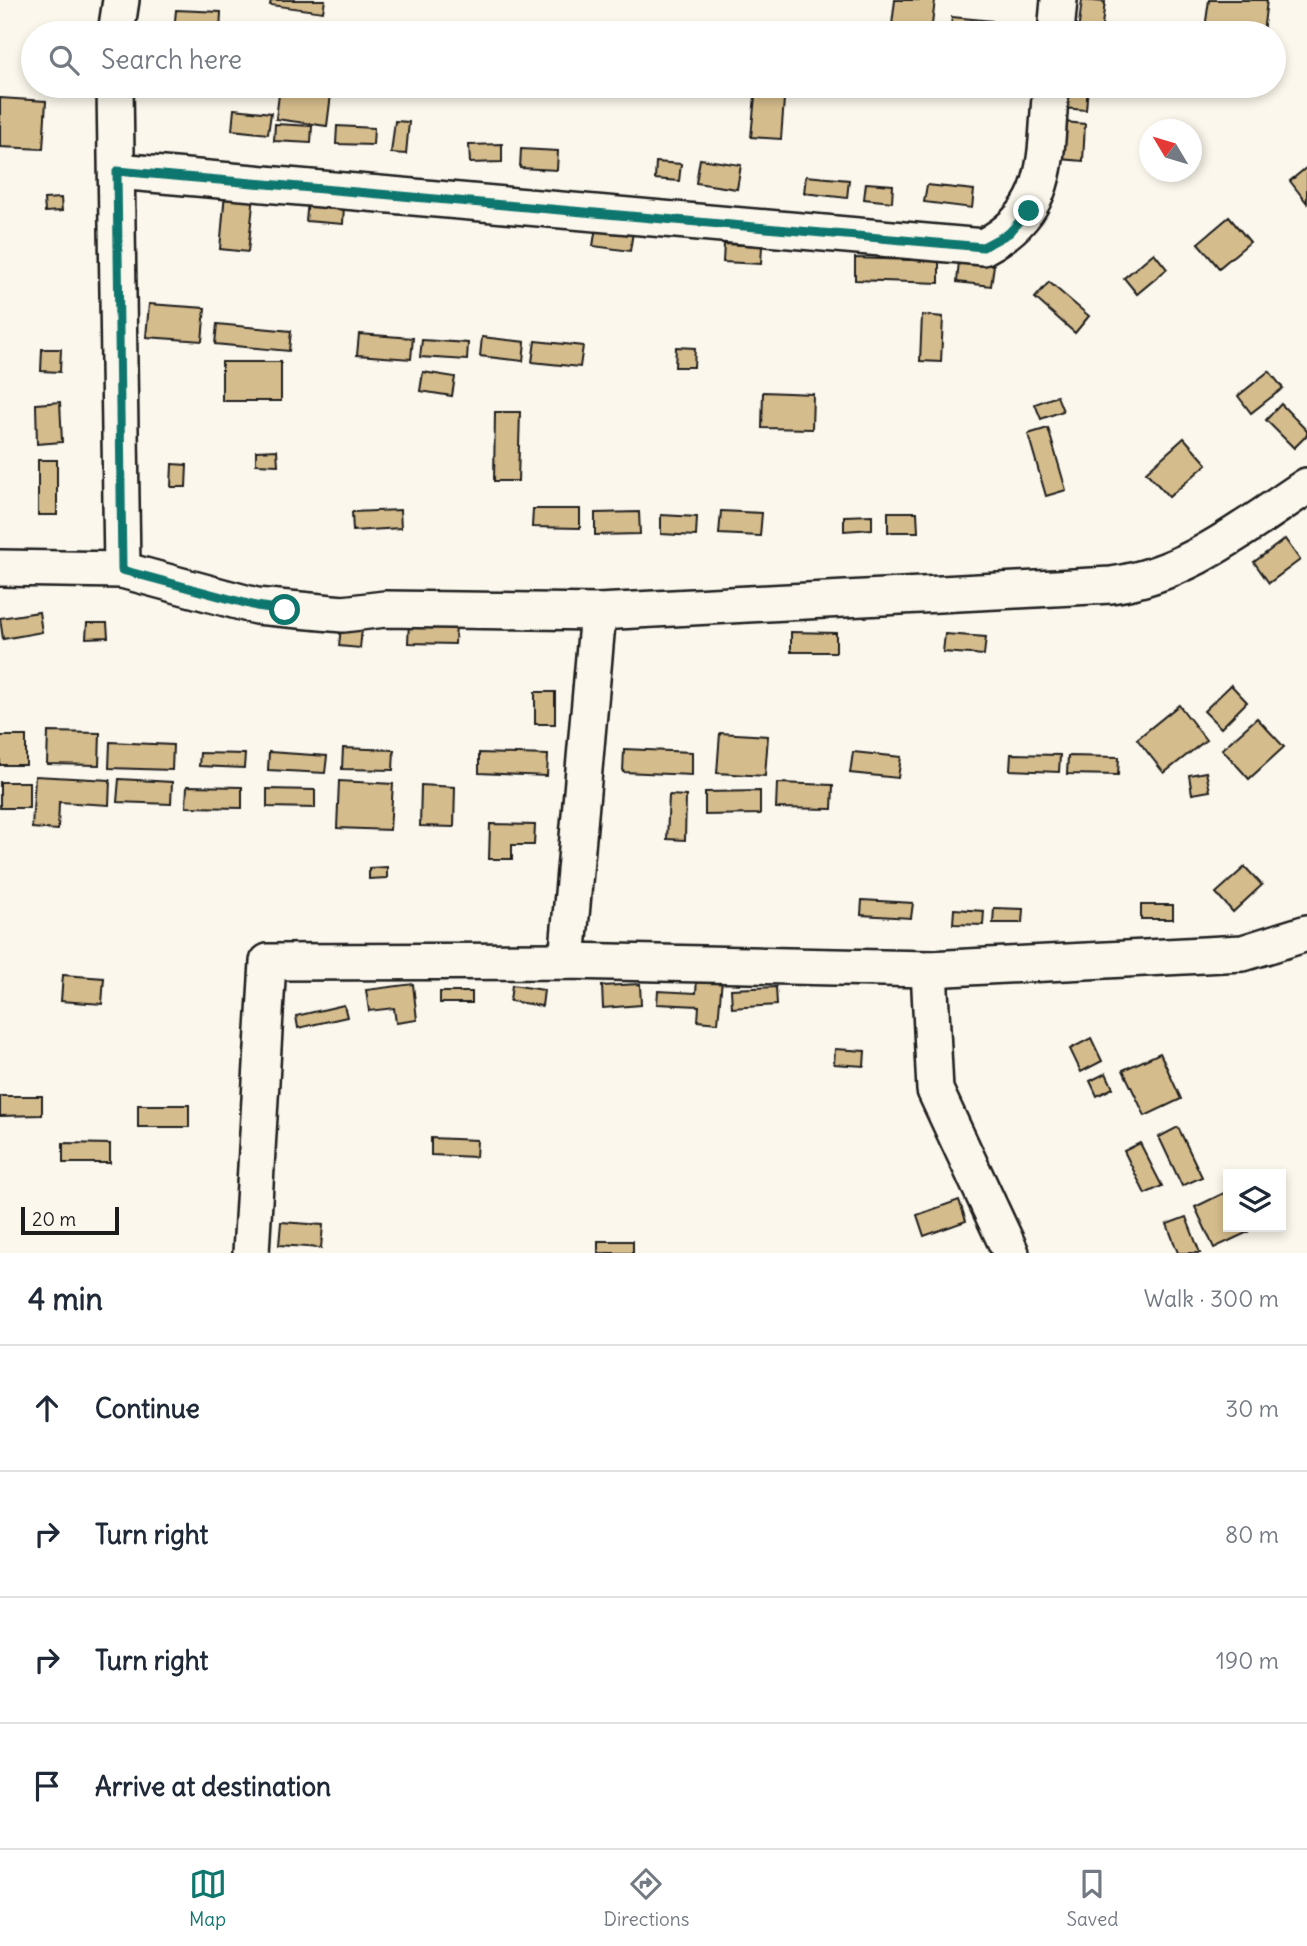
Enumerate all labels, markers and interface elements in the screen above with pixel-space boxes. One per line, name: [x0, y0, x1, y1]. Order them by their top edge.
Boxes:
search box: [21, 21, 1286, 98]
icon: search: [45, 41, 83, 79]
text: Search here: [101, 43, 242, 76]
north arrow: [1139, 119, 1202, 182]
route end: [1013, 195, 1044, 226]
route start: [269, 594, 300, 625]
map controls: [1223, 1169, 1286, 1232]
button: layers: [1223, 1169, 1286, 1232]
scale bar: [21, 1204, 119, 1236]
text: 20 m: [32, 1207, 76, 1231]
text: 4 min: [28, 1280, 103, 1318]
text: Walk · 300 m: [1144, 1284, 1279, 1313]
icon: ahead: [28, 1389, 66, 1427]
text: Continue: [95, 1392, 200, 1425]
text: 30 m: [1225, 1394, 1279, 1423]
icon: right: [28, 1515, 66, 1553]
text: Turn right: [95, 1518, 208, 1551]
text: 80 m: [1225, 1520, 1279, 1549]
icon: right: [28, 1641, 66, 1679]
text: Turn right: [95, 1644, 208, 1677]
text: 190 m: [1216, 1646, 1279, 1675]
icon: arrive: [28, 1767, 66, 1805]
text: Arrive at destination: [95, 1770, 331, 1803]
tab: Map: [189, 1865, 227, 1931]
tab: Directions: [604, 1865, 689, 1931]
tab: Saved: [1066, 1865, 1118, 1931]

